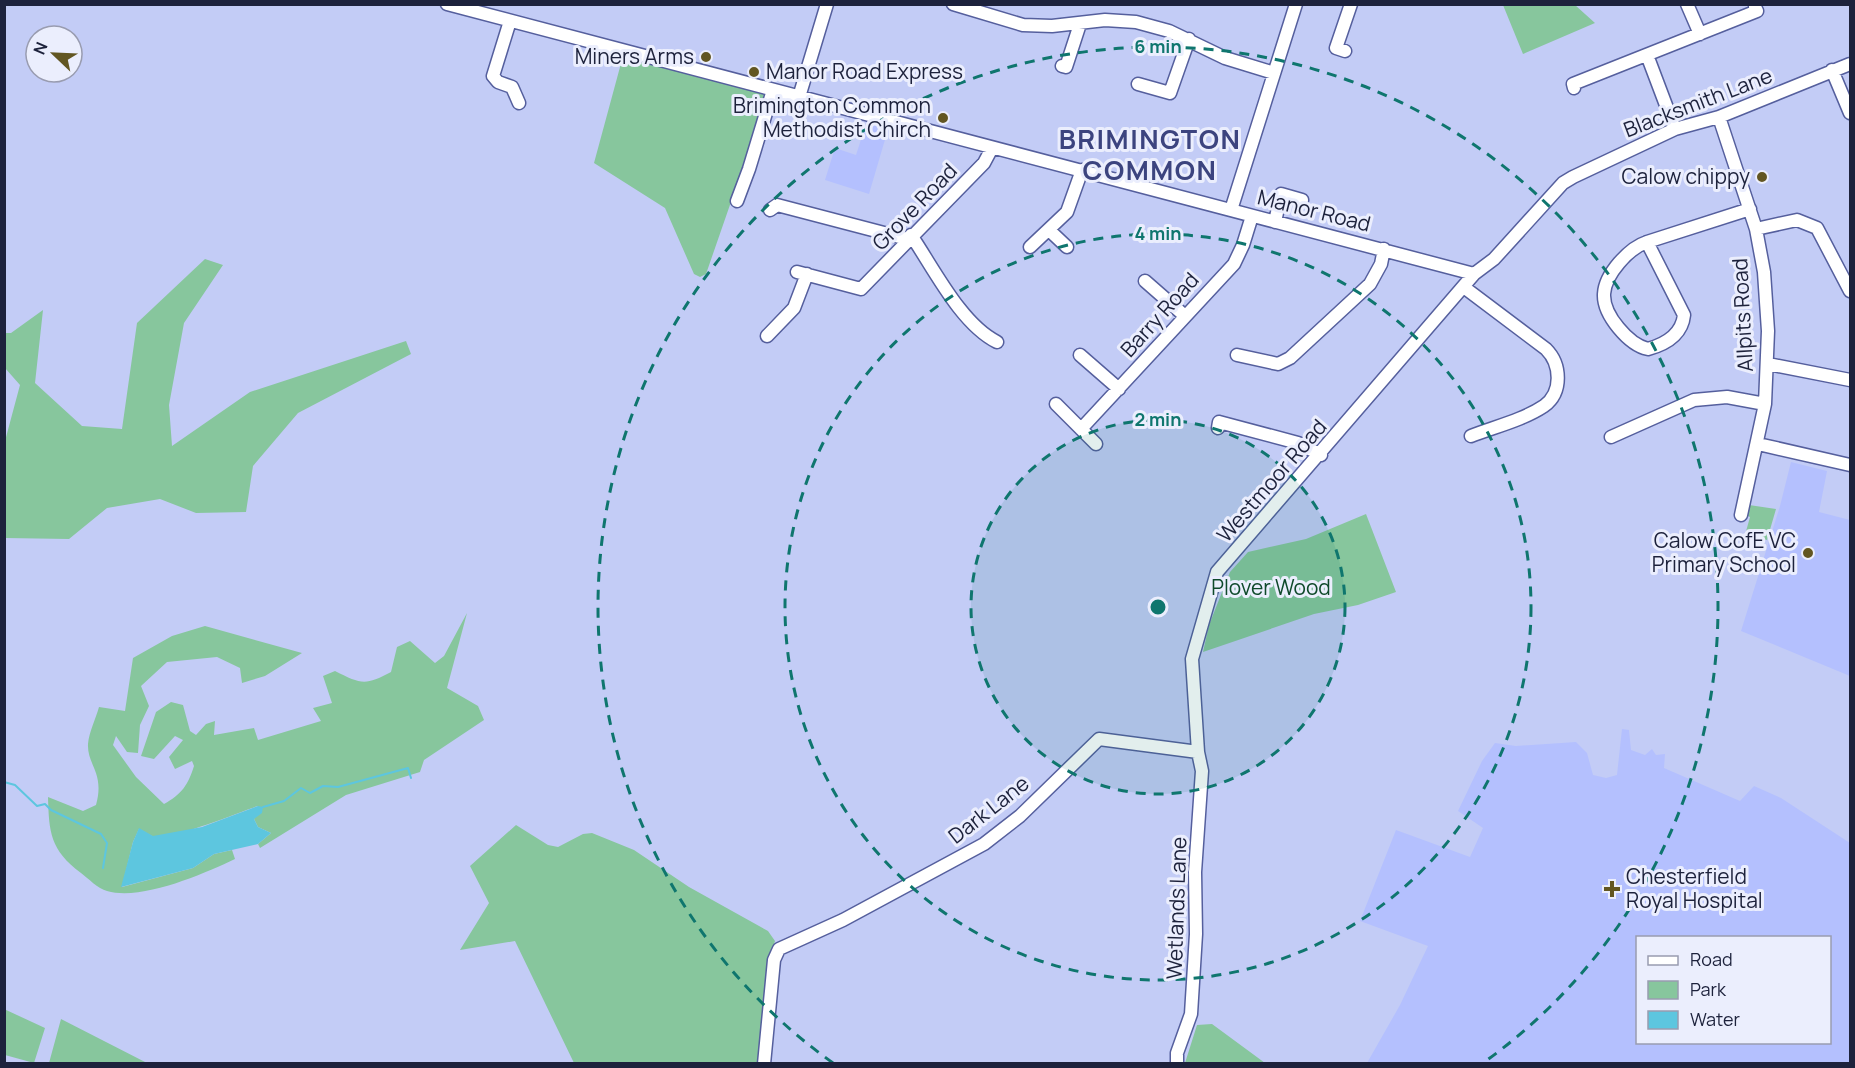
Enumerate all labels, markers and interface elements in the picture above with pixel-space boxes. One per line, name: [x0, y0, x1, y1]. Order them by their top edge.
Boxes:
north arrow: [24, 24, 84, 84]
text: 6 min: [1134, 34, 1182, 58]
text: N: [28, 39, 53, 58]
place label: Miners Arms: [575, 42, 694, 70]
marker: Miners Arms: [699, 50, 713, 64]
place label: Manor Road Express: [766, 57, 963, 85]
street label: Blacksmith Lane: [1619, 61, 1776, 143]
marker: Manor Road Express: [747, 65, 761, 79]
place label: Brimington Common Methodist Chirch: [733, 91, 931, 143]
marker: Brimington Common Methodist Chirch: [936, 111, 950, 125]
district label: BRIMINGTON COMMON: [1059, 120, 1241, 188]
street label: Grove Road: [866, 157, 963, 256]
place label: Calow chippy: [1622, 162, 1750, 190]
marker: Calow chippy: [1755, 170, 1769, 184]
street label: Manor Road: [1255, 182, 1374, 238]
text: 4 min: [1134, 221, 1182, 245]
street label: Allpits Road: [1725, 257, 1759, 373]
street label: Barry Road: [1114, 266, 1205, 363]
text: 2 min: [1135, 407, 1181, 431]
street label: Westmoor Road: [1210, 413, 1332, 548]
place label: Calow CofE VC Primary School: [1652, 526, 1796, 578]
marker: Calow CofE VC Primary School: [1801, 546, 1815, 560]
park label: Plover Wood: [1211, 573, 1331, 601]
centre of rings: [1148, 597, 1168, 617]
street label: Dark Lane: [942, 769, 1034, 849]
street label: Wetlands Lane: [1160, 836, 1192, 980]
place label: Chesterfield Royal Hospital: [1626, 862, 1763, 914]
marker: Chesterfield Royal Hospital: [1603, 880, 1621, 898]
legend: [1636, 936, 1831, 1044]
text: Road: [1690, 947, 1733, 971]
text: Park: [1690, 977, 1727, 1001]
text: Water: [1690, 1007, 1740, 1031]

